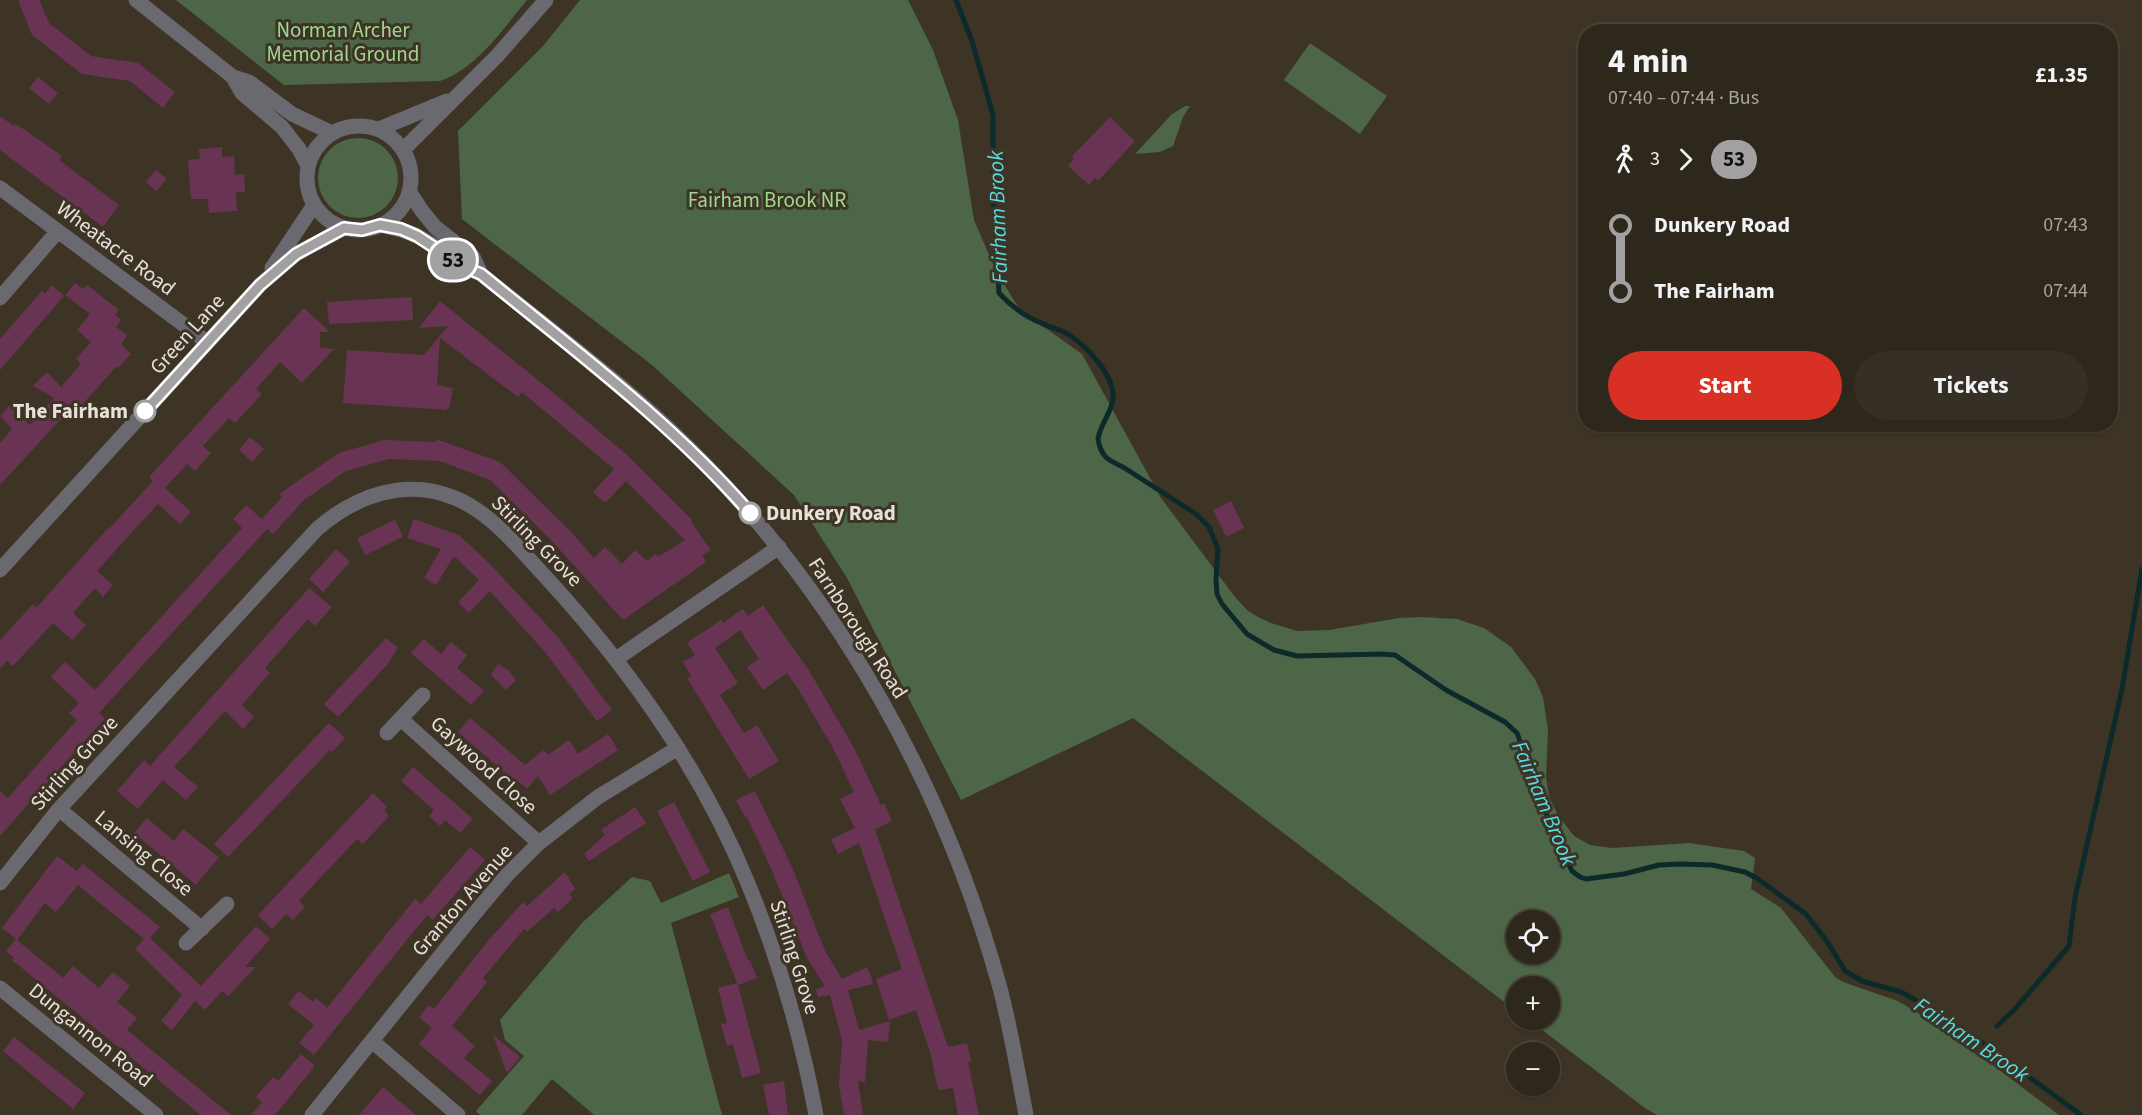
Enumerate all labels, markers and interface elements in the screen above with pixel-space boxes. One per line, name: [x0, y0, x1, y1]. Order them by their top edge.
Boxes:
park label: Norman Archer Memorial Ground: [266, 15, 420, 69]
text: 4 min: [1608, 38, 1688, 85]
text: £1.35: [2035, 59, 2088, 91]
text: 07:40 – 07:44 · Bus: [1608, 84, 1759, 112]
icon: walk: [1608, 143, 1641, 176]
icon: forward: [1669, 143, 1702, 176]
text: 53: [1723, 144, 1745, 174]
text: 3: [1650, 145, 1660, 173]
water label: Fairham Brook: [980, 149, 1016, 284]
park label: Fairham Brook NR: [688, 185, 846, 215]
street label: Wheatacre Road: [50, 193, 182, 303]
text: Dunkery Road: [1654, 209, 1790, 241]
text: 07:43: [2043, 211, 2088, 239]
line badge: 53: [426, 240, 480, 280]
text: 53: [442, 245, 464, 275]
text: The Fairham: [1654, 275, 1775, 307]
text: 07:44: [2043, 277, 2088, 305]
street label: Green Lane: [143, 287, 231, 381]
button: Start: [1608, 351, 1842, 420]
button: Tickets: [1854, 351, 2088, 420]
place label: The Fairham: [13, 396, 128, 426]
marker: The Fairham: [134, 400, 156, 422]
street label: Stirling Grove: [484, 488, 590, 594]
place label: Dunkery Road: [766, 498, 896, 528]
marker: Dunkery Road: [739, 502, 761, 524]
street label: Farnborough Road: [801, 551, 915, 705]
street label: Stirling Grove: [23, 709, 125, 817]
street label: Gaywood Close: [424, 709, 544, 821]
water label: Fairham Brook: [1503, 736, 1585, 871]
street label: Lansing Close: [88, 803, 200, 903]
street label: Granton Avenue: [405, 837, 519, 963]
street label: Stirling Grove: [762, 896, 828, 1018]
map controls: [1506, 910, 1560, 1096]
button: locate: [1506, 910, 1560, 964]
street label: Dungannon Road: [23, 976, 159, 1094]
button: +: [1506, 976, 1560, 1030]
water label: Fairham Brook: [1907, 989, 2036, 1091]
button: −: [1506, 1042, 1560, 1096]

